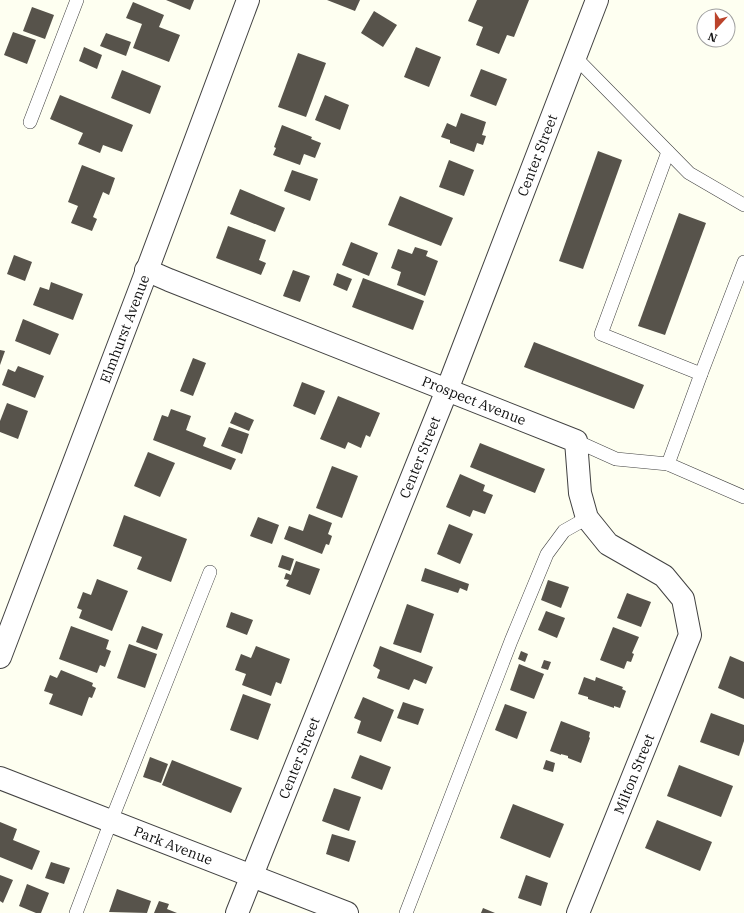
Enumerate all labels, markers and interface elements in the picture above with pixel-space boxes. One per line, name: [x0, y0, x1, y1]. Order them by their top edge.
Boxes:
north arrow: [696, 8, 736, 48]
text: N: [706, 29, 719, 45]
street label: Center Street: [513, 112, 561, 199]
street label: Elmhurst Avenue: [96, 272, 153, 386]
street label: Prospect Avenue: [419, 372, 529, 429]
street label: Center Street: [395, 414, 444, 501]
street label: Center Street: [274, 714, 324, 802]
street label: Milton Street: [610, 731, 658, 817]
street label: Park Avenue: [131, 822, 215, 869]

